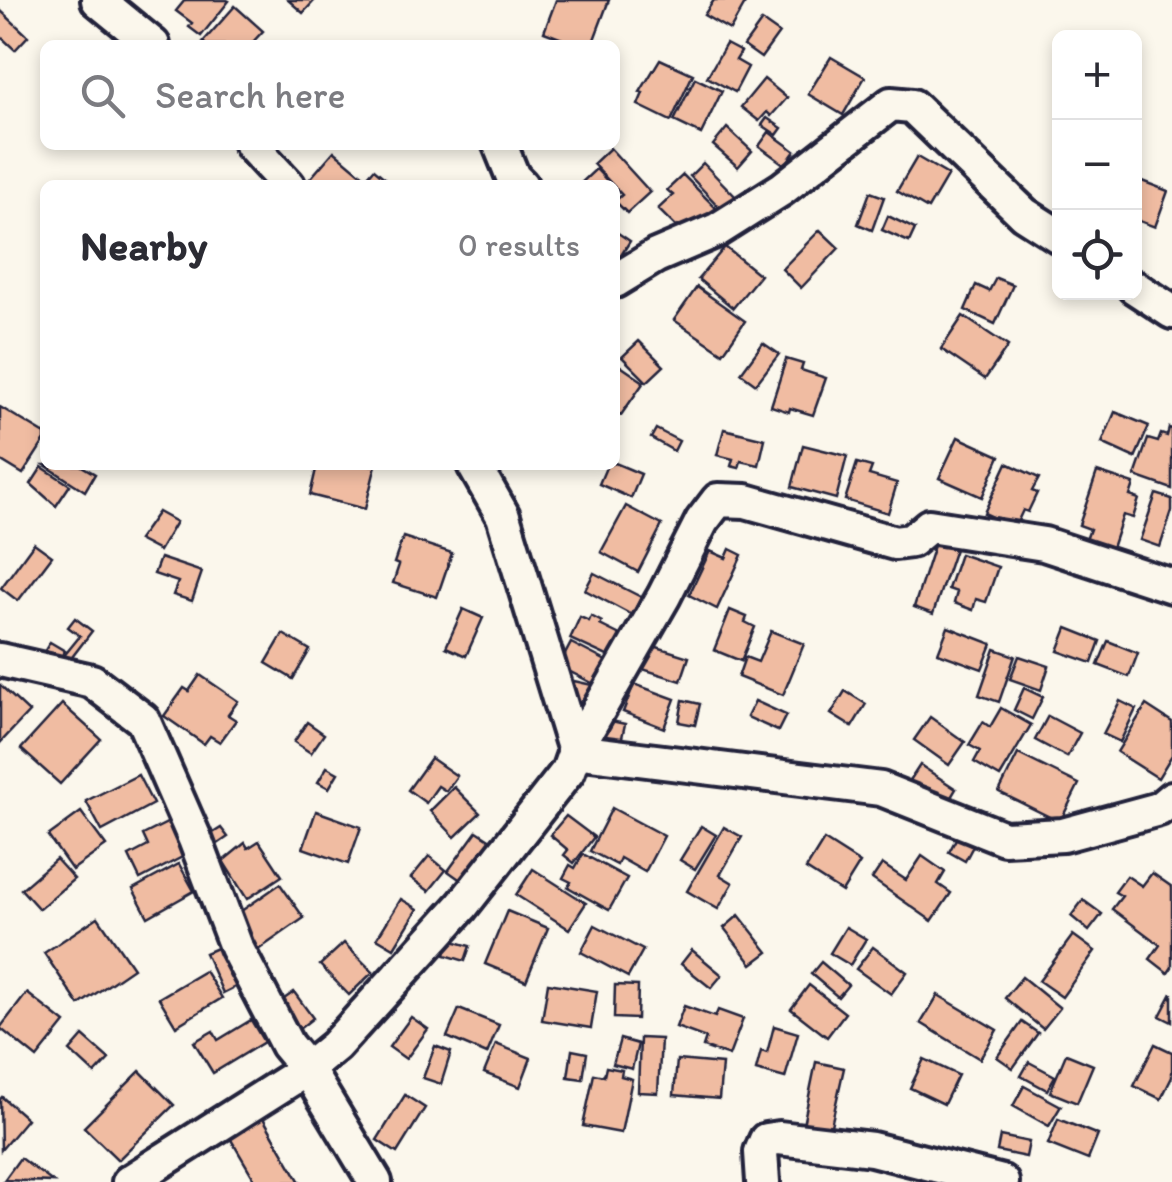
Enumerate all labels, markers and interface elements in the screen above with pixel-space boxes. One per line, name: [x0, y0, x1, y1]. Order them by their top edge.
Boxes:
map controls: [1052, 30, 1142, 300]
button: +: [1052, 30, 1142, 120]
search box: [40, 40, 620, 150]
icon: search: [75, 68, 130, 123]
text: Search here: [155, 72, 346, 118]
button: −: [1052, 120, 1142, 210]
button: locate: [1052, 210, 1142, 300]
text: Nearby: [80, 220, 207, 271]
text: 0 results: [458, 226, 580, 264]

